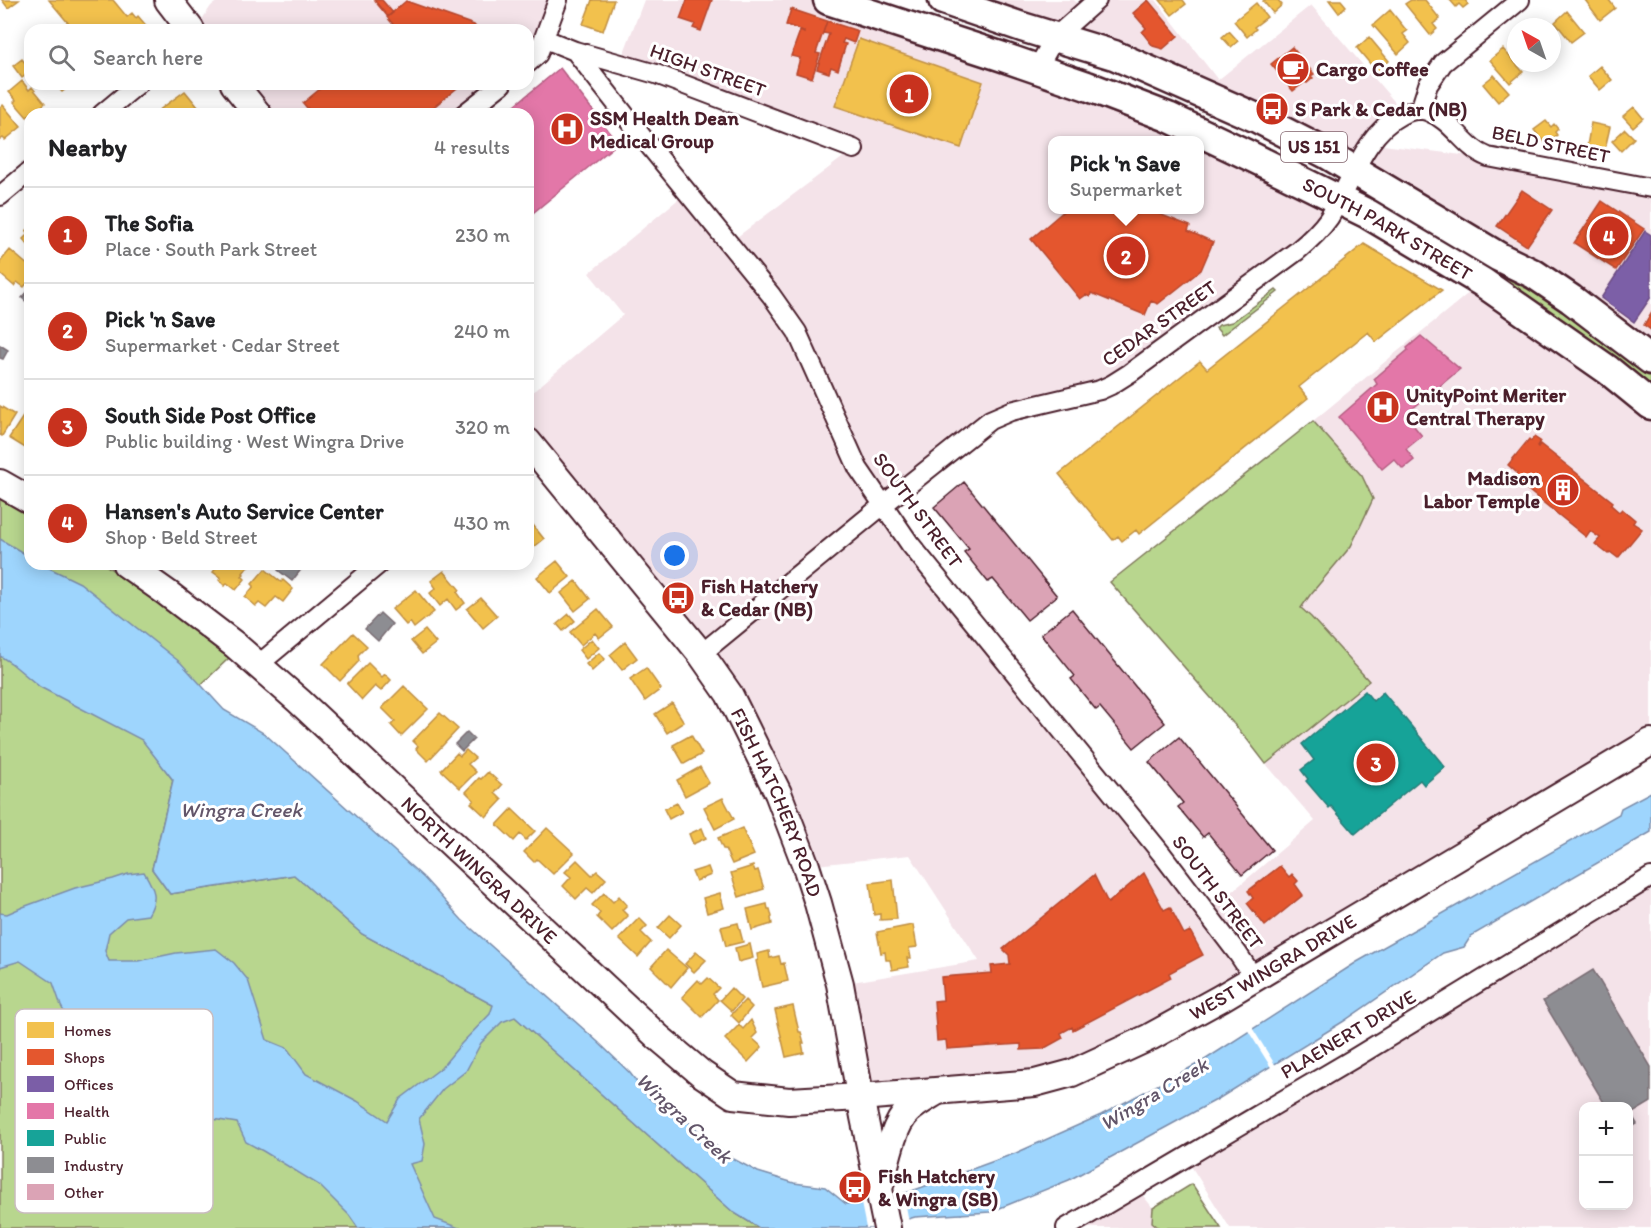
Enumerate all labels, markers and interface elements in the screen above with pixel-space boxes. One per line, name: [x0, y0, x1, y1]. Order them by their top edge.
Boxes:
north arrow: [1507, 18, 1561, 72]
search box: [24, 24, 534, 90]
street label: HIGH STREET: [647, 38, 769, 102]
icon: search: [45, 41, 78, 74]
text: Search here: [93, 44, 203, 71]
cafe icon: Cargo Coffee: [1275, 51, 1311, 87]
place label: Cargo Coffee: [1316, 57, 1429, 82]
pin: 1: [890, 72, 928, 116]
bus stop icon: S Park & Cedar (NB): [1254, 91, 1290, 127]
place label: S Park & Cedar (NB): [1295, 97, 1467, 122]
place label: SSM Health Dean Medical Group: [590, 106, 739, 154]
hospital icon: SSM Health Dean Medical Group: [549, 111, 585, 147]
street label: BELD STREET: [1490, 120, 1612, 168]
text: Nearby: [48, 131, 127, 163]
road number: US 151: [1281, 132, 1347, 162]
text: 4 results: [434, 135, 510, 159]
popup: [1048, 136, 1204, 214]
text: Pick 'n Save: [1070, 150, 1180, 177]
street label: SOUTH PARK STREET: [1299, 172, 1477, 286]
text: Supermarket: [1070, 177, 1182, 201]
text: The Sofia: [105, 210, 194, 237]
pin: 4: [1590, 214, 1628, 258]
text: 1: [63, 223, 72, 247]
text: 230 m: [455, 223, 510, 247]
pin: 2: [1106, 234, 1146, 278]
text: Place · South Park Street: [105, 237, 317, 261]
street label: CEDAR STREET: [1097, 275, 1221, 371]
text: Pick 'n Save: [105, 306, 216, 333]
text: 2: [62, 319, 73, 343]
text: 240 m: [454, 319, 510, 343]
text: Supermarket · Cedar Street: [105, 333, 340, 357]
place label: UnityPoint Meriter Central Therapy: [1406, 383, 1566, 431]
hospital icon: UnityPoint Meriter Central Therapy: [1365, 389, 1401, 425]
text: South Side Post Office: [105, 402, 316, 429]
text: 3: [62, 415, 73, 439]
text: 320 m: [455, 415, 510, 439]
text: Public building · West Wingra Drive: [105, 429, 404, 453]
street label: SOUTH STREET: [868, 448, 968, 572]
place label: Madison Labor Temple: [1423, 466, 1541, 514]
building icon: Madison Labor Temple: [1545, 472, 1581, 508]
text: Hansen's Auto Service Center: [105, 498, 383, 525]
text: 4: [61, 511, 74, 535]
text: 430 m: [453, 511, 510, 535]
text: Shop · Beld Street: [105, 525, 257, 549]
your location: [660, 541, 689, 570]
place label: Fish Hatchery & Cedar (NB): [701, 574, 818, 622]
bus stop icon: Fish Hatchery & Cedar (NB): [660, 580, 696, 616]
street label: FISH HATCHERY ROAD: [726, 704, 827, 900]
pin: 3: [1356, 740, 1396, 786]
street label: NORTH WINGRA DRIVE: [396, 791, 563, 949]
water label: Wingra Creek: [180, 797, 303, 822]
street label: SOUTH STREET: [1167, 830, 1269, 954]
street label: WEST WINGRA DRIVE: [1185, 908, 1360, 1025]
street label: PLAENERT DRIVE: [1276, 984, 1420, 1084]
legend: [15, 1009, 213, 1213]
text: Homes: [64, 1021, 111, 1040]
text: Shops: [64, 1048, 105, 1067]
water label: Wingra Creek: [1095, 1051, 1213, 1136]
water label: Wingra Creek: [631, 1067, 738, 1169]
text: Offices: [64, 1075, 114, 1094]
text: Health: [64, 1102, 110, 1121]
map controls: [1579, 1102, 1633, 1210]
button: +: [1579, 1102, 1633, 1156]
text: Public: [64, 1129, 106, 1148]
text: Industry: [64, 1156, 124, 1175]
button: −: [1579, 1156, 1633, 1210]
place label: Fish Hatchery & Wingra (SB): [878, 1164, 998, 1212]
bus stop icon: Fish Hatchery & Wingra (SB): [837, 1169, 873, 1205]
text: Other: [64, 1183, 104, 1202]

